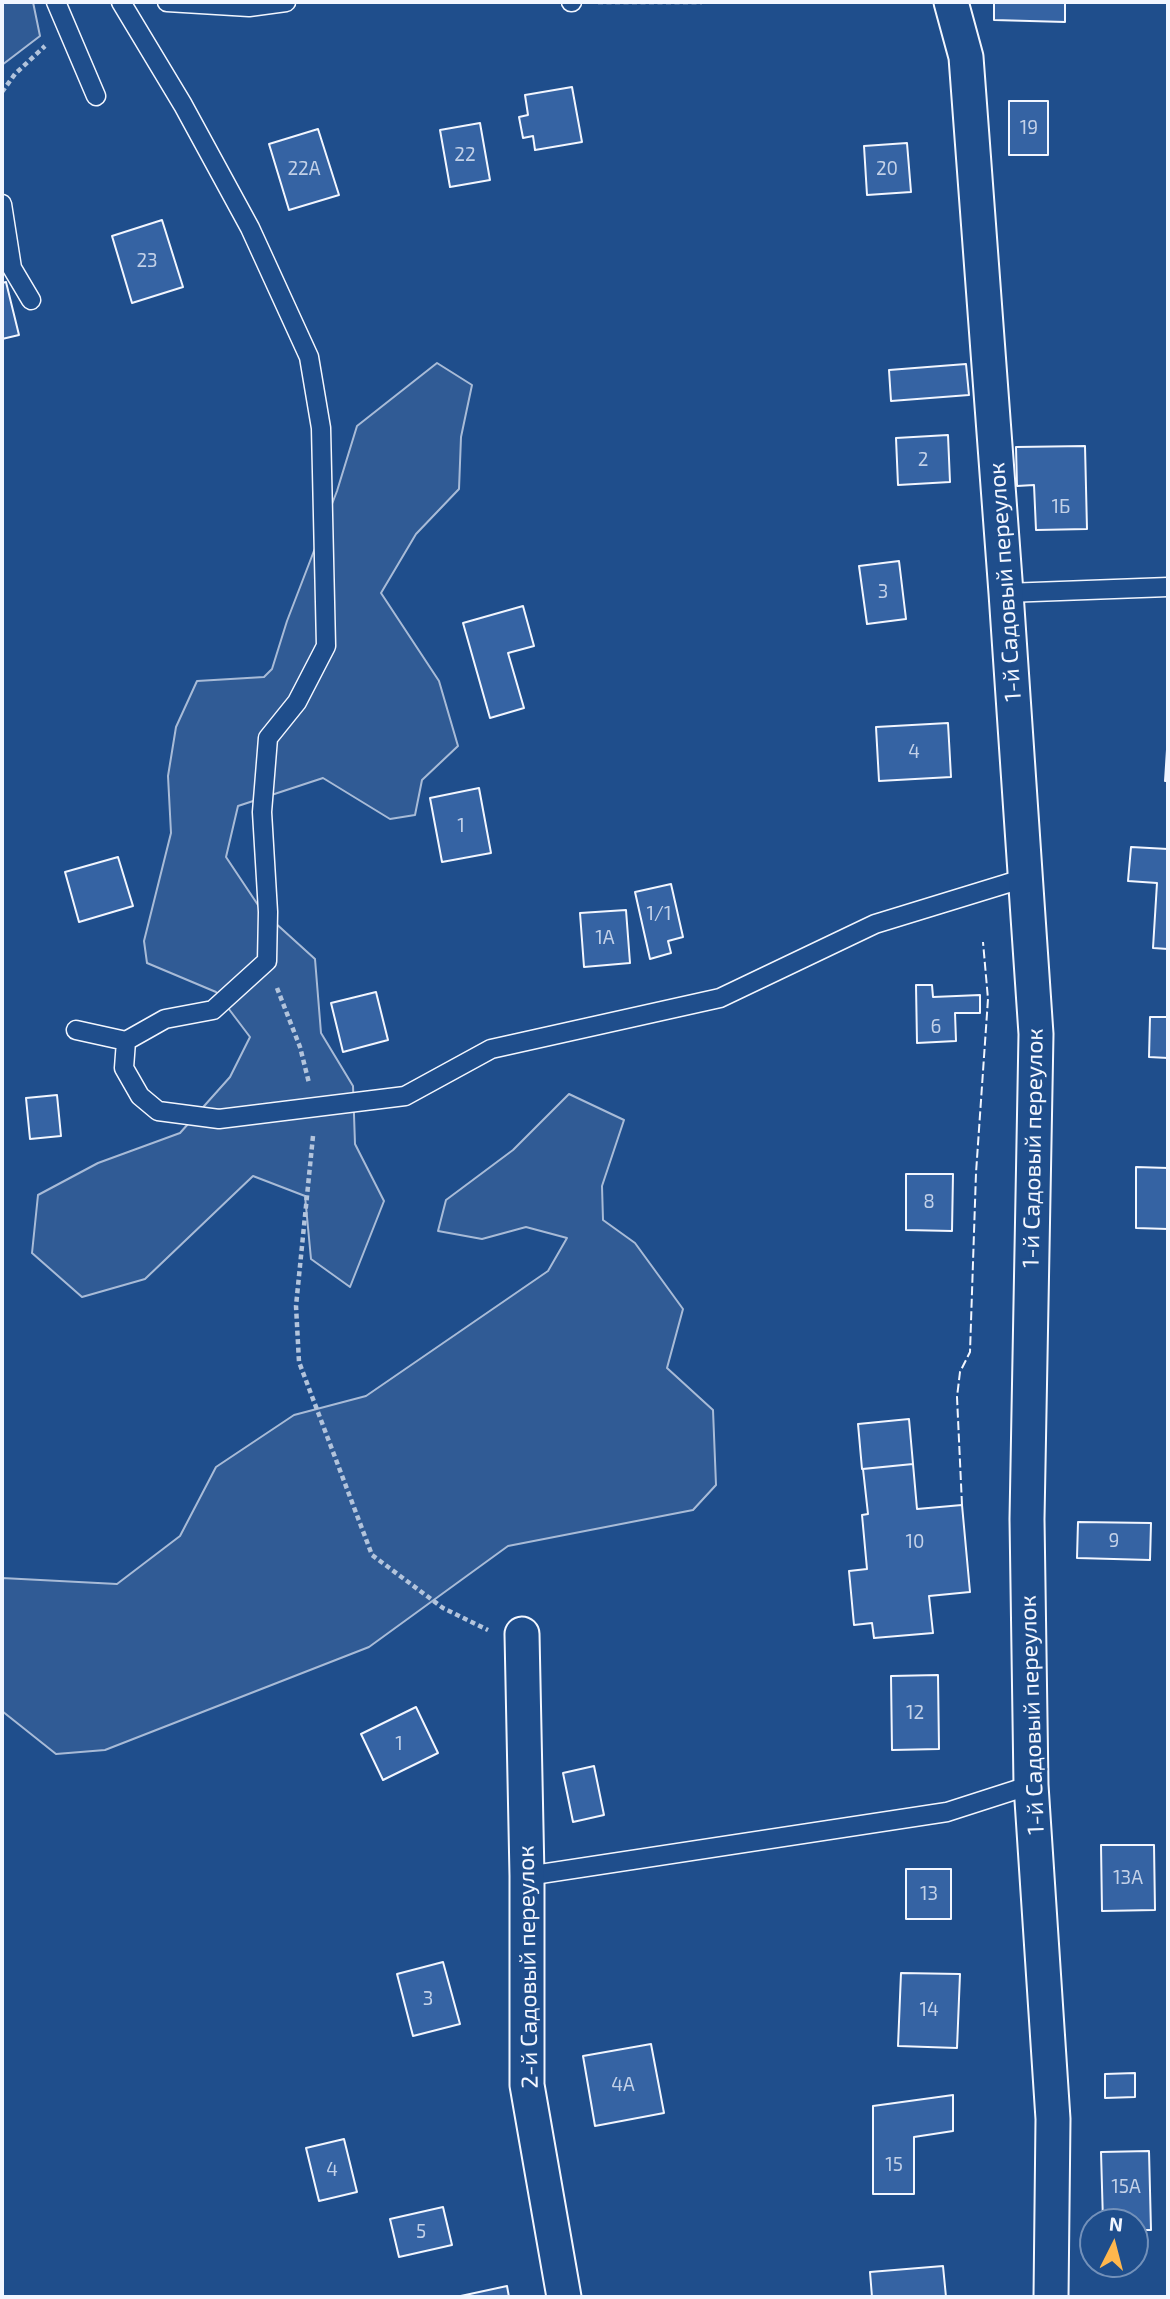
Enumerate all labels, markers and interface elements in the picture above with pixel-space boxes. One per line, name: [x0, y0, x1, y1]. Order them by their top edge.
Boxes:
house number: 19: [1020, 117, 1038, 139]
house number: 22: [454, 144, 476, 166]
house number: 22А: [287, 158, 321, 180]
house number: 20: [876, 158, 898, 180]
house number: 23: [136, 250, 158, 272]
house number: 2: [918, 449, 928, 471]
street label: 1-й Садовый переулок: [983, 461, 1027, 703]
house number: 1Б: [1052, 496, 1070, 518]
house number: 3: [878, 581, 888, 603]
house number: 4: [908, 741, 920, 763]
house number: 1: [457, 815, 465, 837]
house number: 1/1: [647, 903, 671, 925]
house number: 1А: [595, 927, 615, 949]
house number: 6: [931, 1016, 941, 1038]
street label: 1-й Садовый переулок: [1017, 1028, 1049, 1268]
house number: 8: [923, 1191, 935, 1213]
house number: 9: [1109, 1530, 1119, 1552]
house number: 10: [905, 1531, 925, 1553]
street label: 1-й Садовый переулок: [1014, 1595, 1050, 1835]
house number: 12: [906, 1702, 924, 1724]
house number: 1: [395, 1733, 403, 1755]
street label: 2-й Садовый переулок: [512, 1845, 544, 2089]
house number: 13А: [1113, 1867, 1143, 1889]
house number: 13: [920, 1883, 938, 1905]
house number: 3: [423, 1988, 433, 2010]
house number: 14: [919, 1999, 939, 2021]
house number: 4А: [611, 2074, 635, 2096]
house number: 15: [885, 2154, 903, 2176]
house number: 4: [326, 2159, 338, 2181]
house number: 15А: [1111, 2176, 1141, 2198]
north arrow: [1079, 2208, 1149, 2278]
text: N: [1108, 2211, 1124, 2236]
house number: 5: [416, 2221, 426, 2243]

